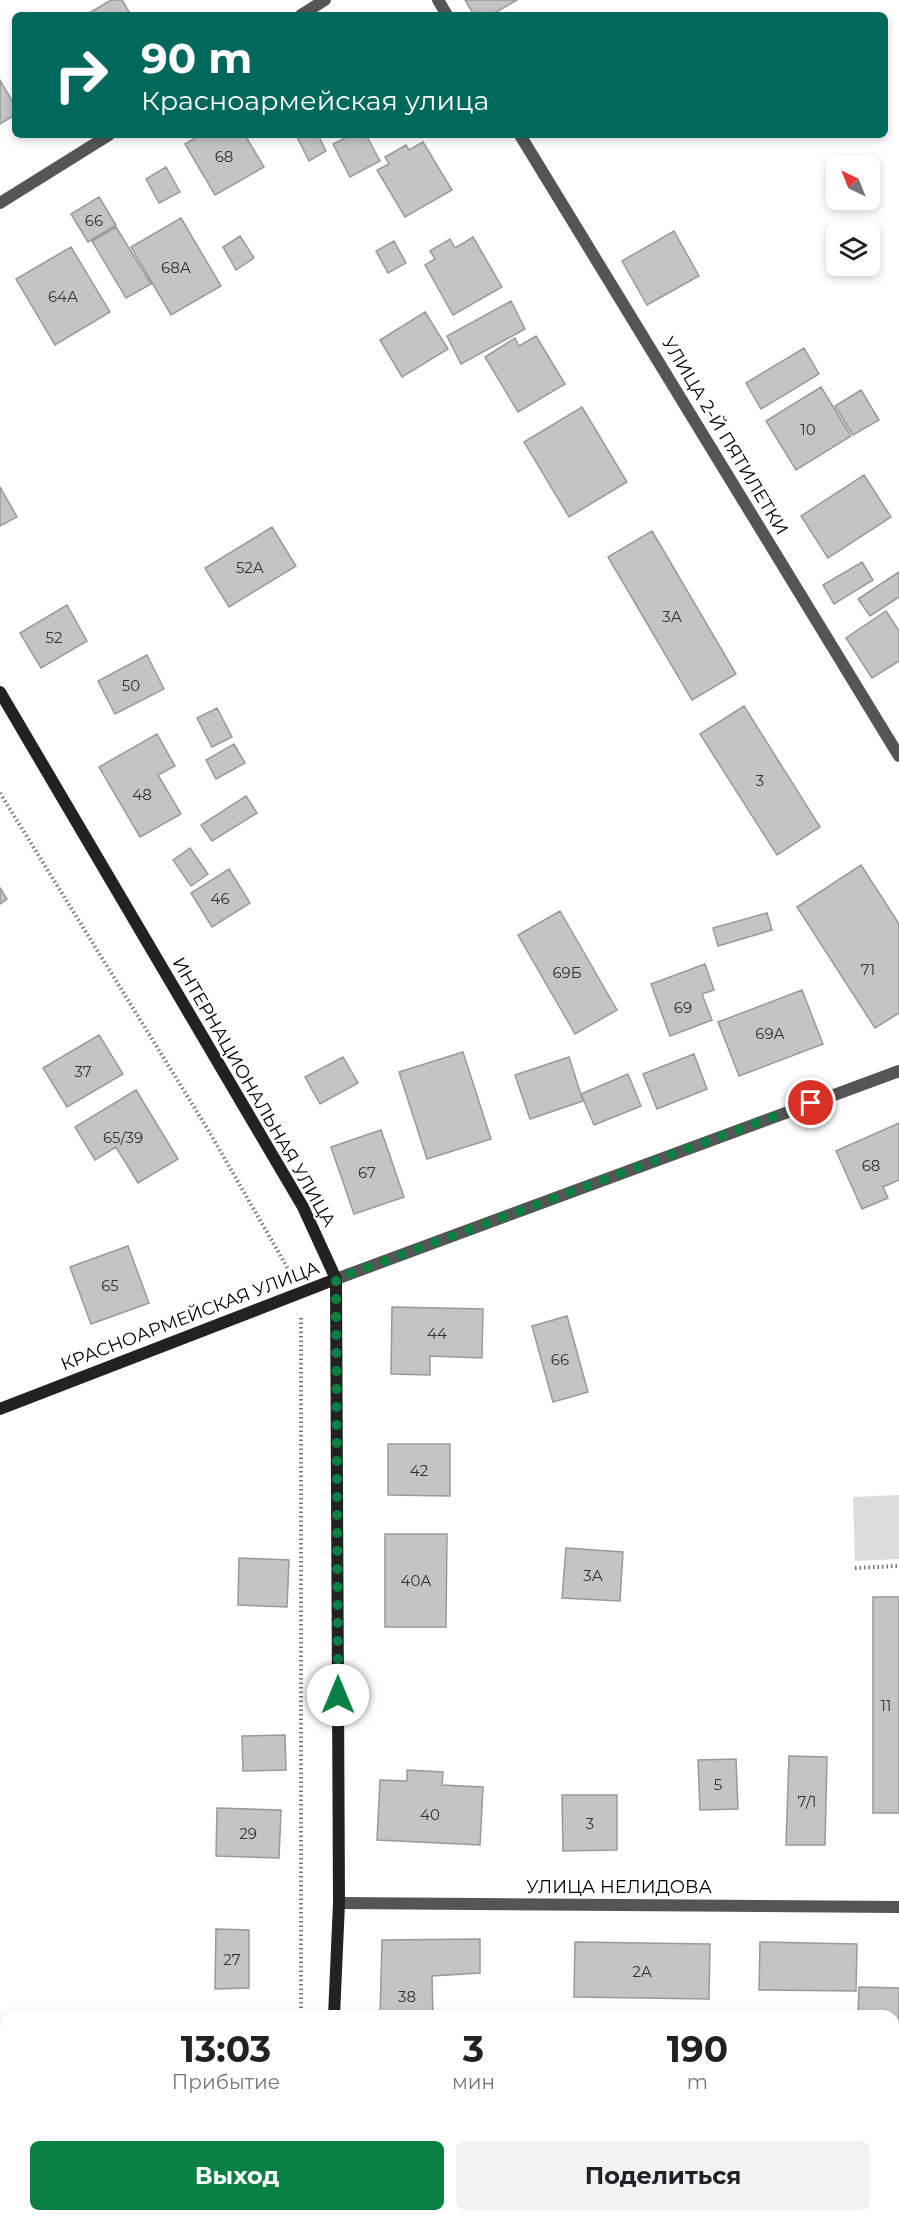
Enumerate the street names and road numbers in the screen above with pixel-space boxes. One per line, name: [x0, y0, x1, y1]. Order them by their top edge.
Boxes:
street label: УЛИЦА 2-Й ПЯТИЛЕТКИ: [657, 333, 793, 539]
street label: ИНТЕРНАЦИОНАЛЬНАЯ УЛИЦА: [168, 953, 341, 1231]
street label: КРАСНОАРМЕЙСКАЯ УЛИЦА: [58, 1256, 323, 1376]
street label: УЛИЦА НЕЛИДОВА: [526, 1876, 712, 1898]

